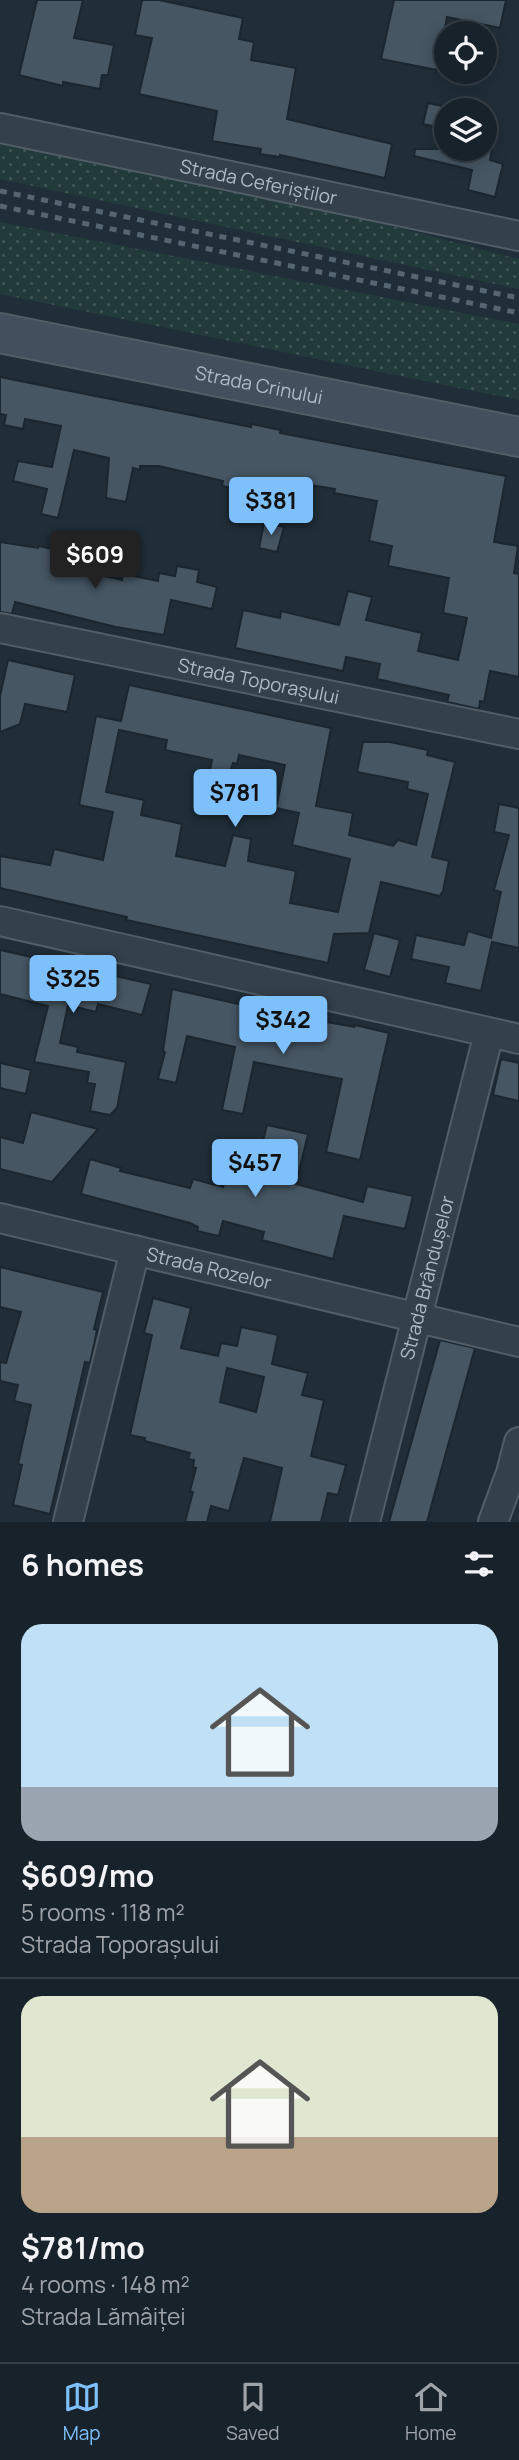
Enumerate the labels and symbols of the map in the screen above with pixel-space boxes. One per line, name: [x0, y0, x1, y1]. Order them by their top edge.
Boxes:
street label: Strada Ceferiștilor: [177, 153, 340, 211]
street label: Strada Crinului: [193, 359, 325, 410]
pin: $381: [230, 477, 312, 537]
pin: $609: [54, 532, 136, 591]
street label: Strada Toporașului: [176, 652, 342, 710]
pin: $781: [194, 770, 276, 829]
pin: $325: [32, 956, 114, 1015]
pin: $342: [242, 996, 324, 1056]
pin: $457: [214, 1140, 296, 1199]
street label: Strada Brândușelor: [394, 1193, 460, 1362]
street label: Strada Rozelor: [144, 1240, 274, 1295]

